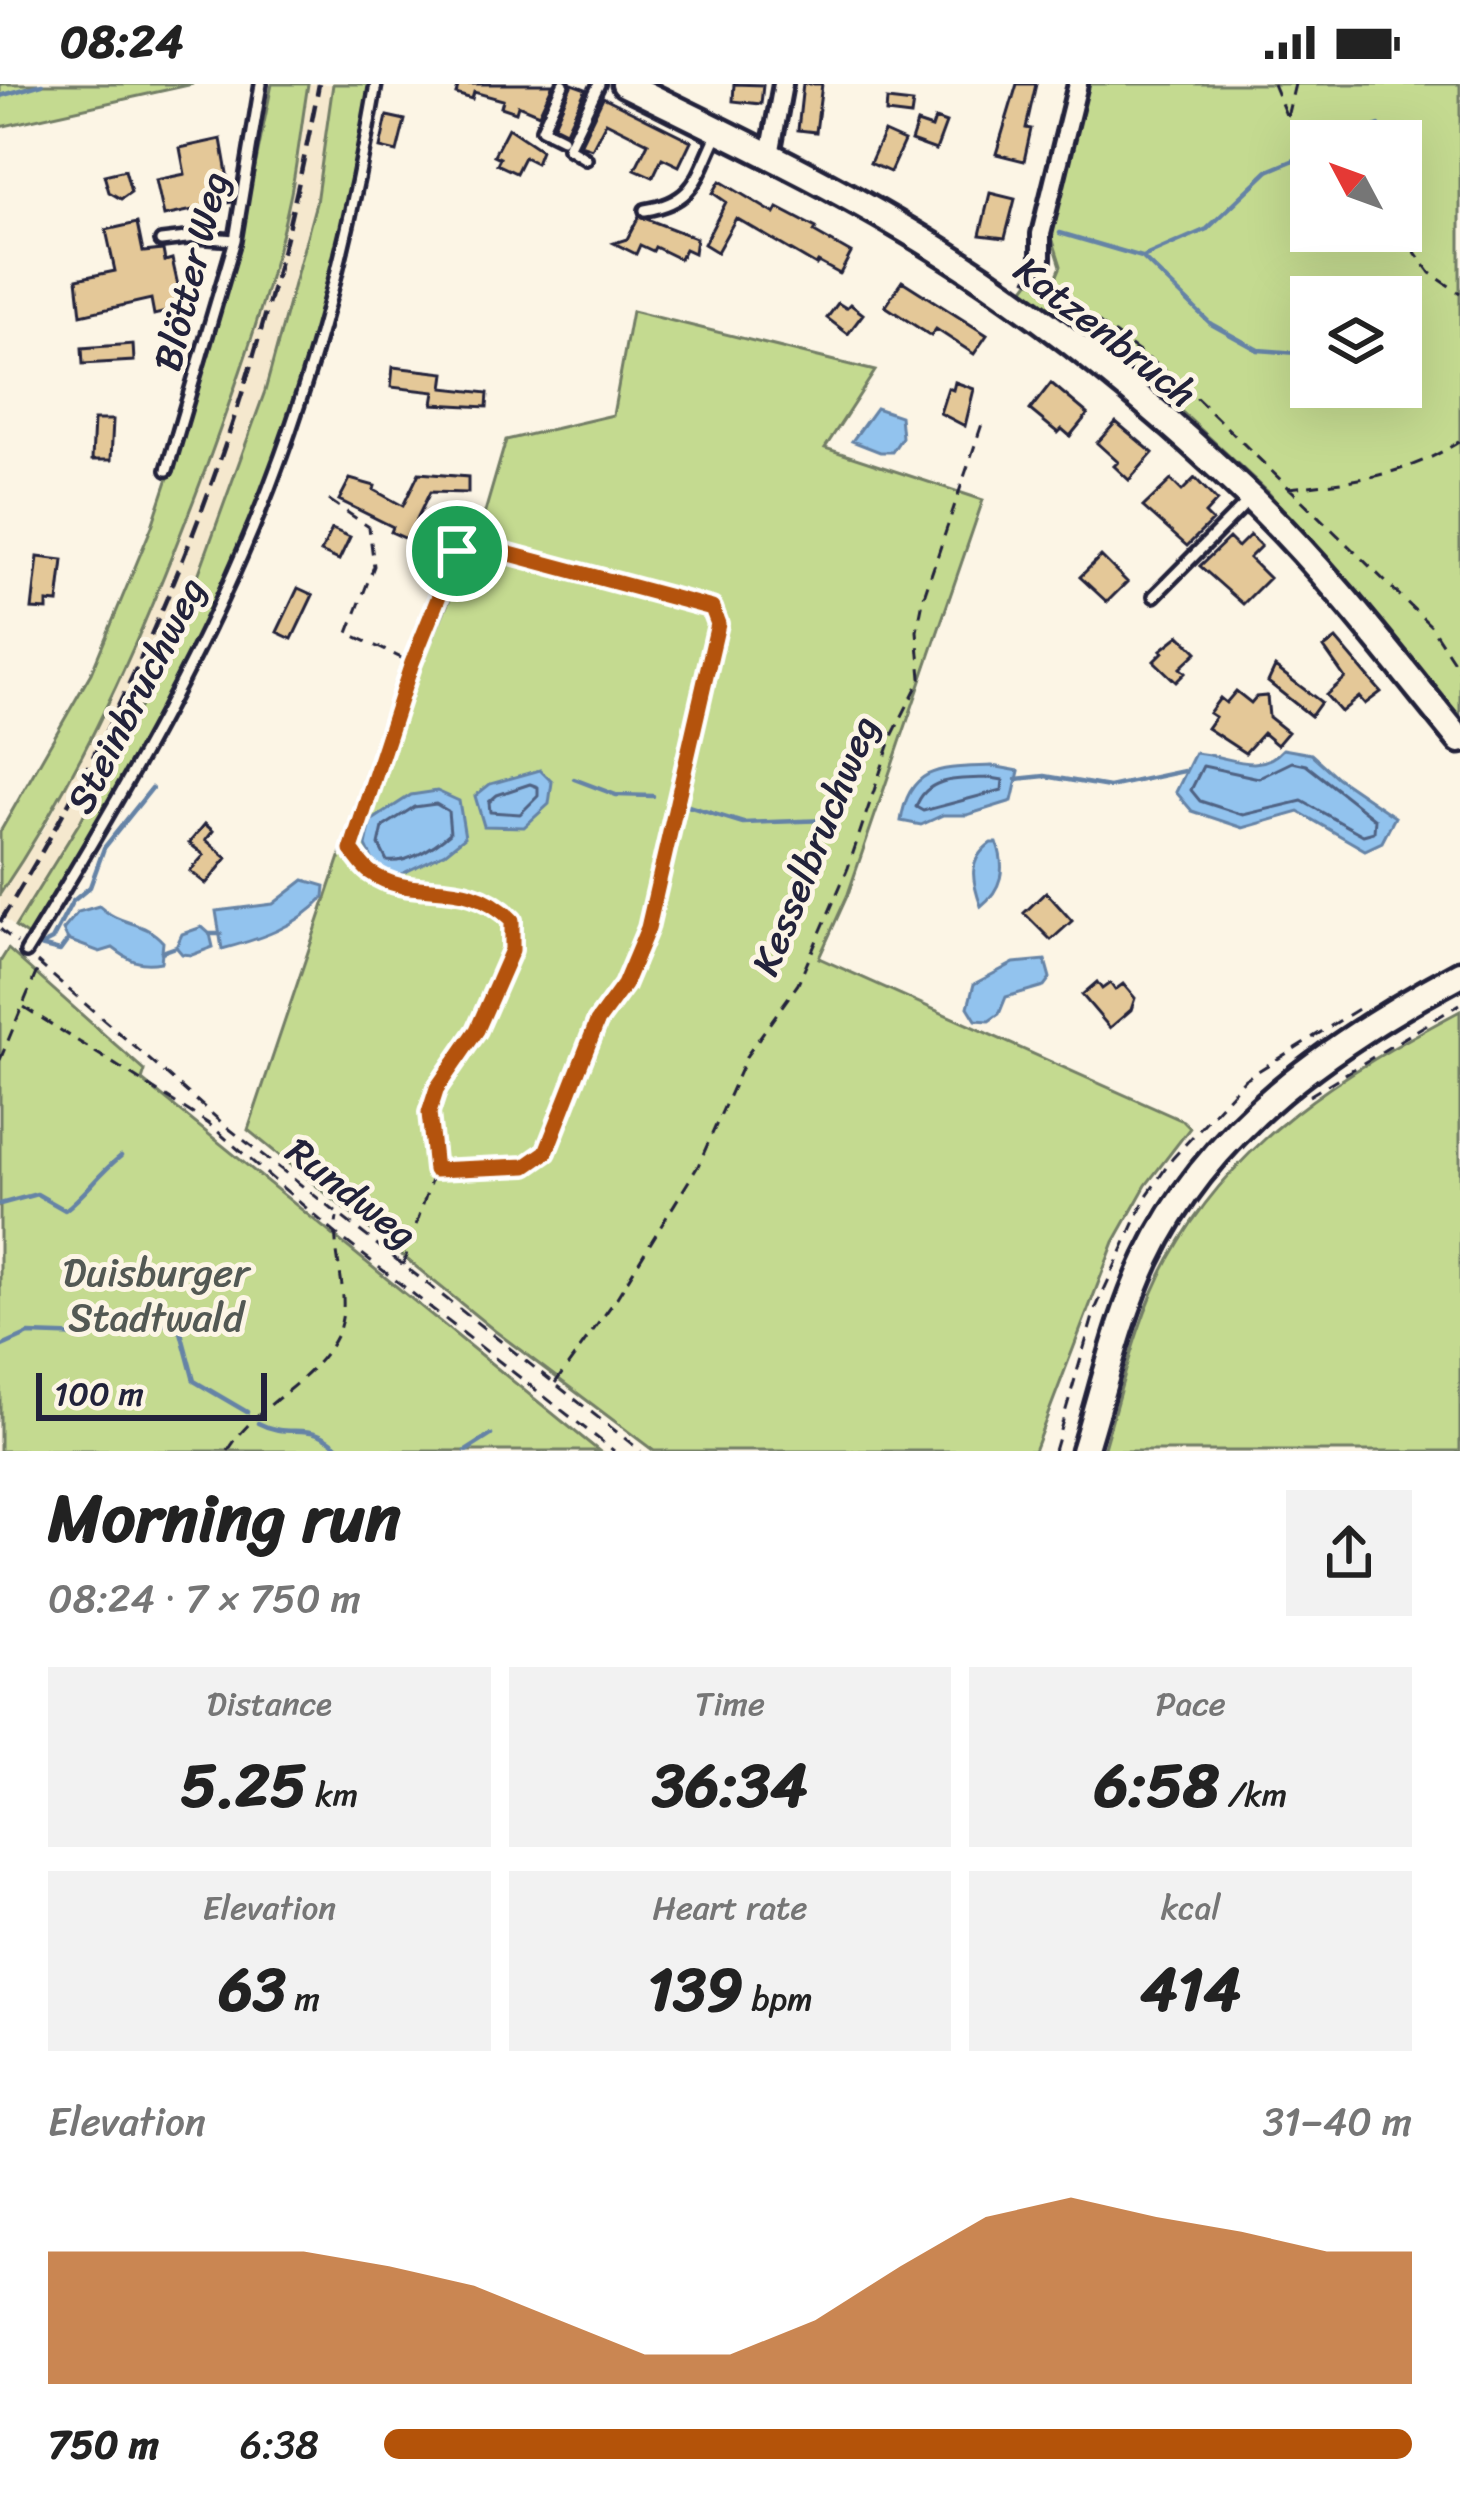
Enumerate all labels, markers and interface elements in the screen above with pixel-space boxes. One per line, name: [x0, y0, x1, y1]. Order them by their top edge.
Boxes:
text: 08:24: [60, 2, 183, 82]
north arrow: [1290, 120, 1422, 252]
map controls: [1290, 120, 1422, 408]
street label: Blötter Weg: [132, 164, 249, 378]
street label: Katzenbruch: [998, 237, 1213, 426]
button: layers: [1290, 276, 1422, 408]
pin: [406, 500, 508, 602]
icon: arrive: [424, 518, 490, 584]
street label: Steinbruchweg: [46, 565, 225, 826]
street label: Kesselbruchweg: [731, 704, 898, 986]
street label: Rundweg: [270, 1118, 433, 1267]
park label: Duisburger Stadtwald: [63, 1238, 251, 1352]
text: 100 m: [54, 1365, 144, 1423]
scale bar: [36, 1367, 267, 1420]
text: Morning run: [48, 1460, 401, 1577]
button: share: [1286, 1490, 1412, 1616]
text: 08:24 · 7 × 750 m: [48, 1564, 361, 1633]
text: Distance: [207, 1675, 332, 1733]
text: Time: [695, 1675, 765, 1733]
text: Pace: [1156, 1675, 1226, 1733]
text: 5.25: [181, 1733, 307, 1839]
text: 36:34: [652, 1733, 808, 1839]
text: 6:58: [1094, 1733, 1219, 1839]
text: km: [307, 1766, 358, 1824]
text: /km: [1219, 1766, 1287, 1824]
text: Elevation: [203, 1879, 336, 1937]
text: Heart rate: [653, 1879, 807, 1937]
text: kcal: [1161, 1879, 1221, 1937]
text: 63: [219, 1937, 286, 2043]
text: 139: [647, 1937, 743, 2043]
text: 414: [1140, 1937, 1241, 2043]
text: m: [286, 1970, 320, 2028]
text: bpm: [743, 1970, 812, 2028]
text: Elevation: [48, 2087, 206, 2156]
text: 31–40 m: [1263, 2087, 1412, 2156]
text: 750 m: [48, 2410, 159, 2479]
text: 6:38: [240, 2410, 319, 2479]

